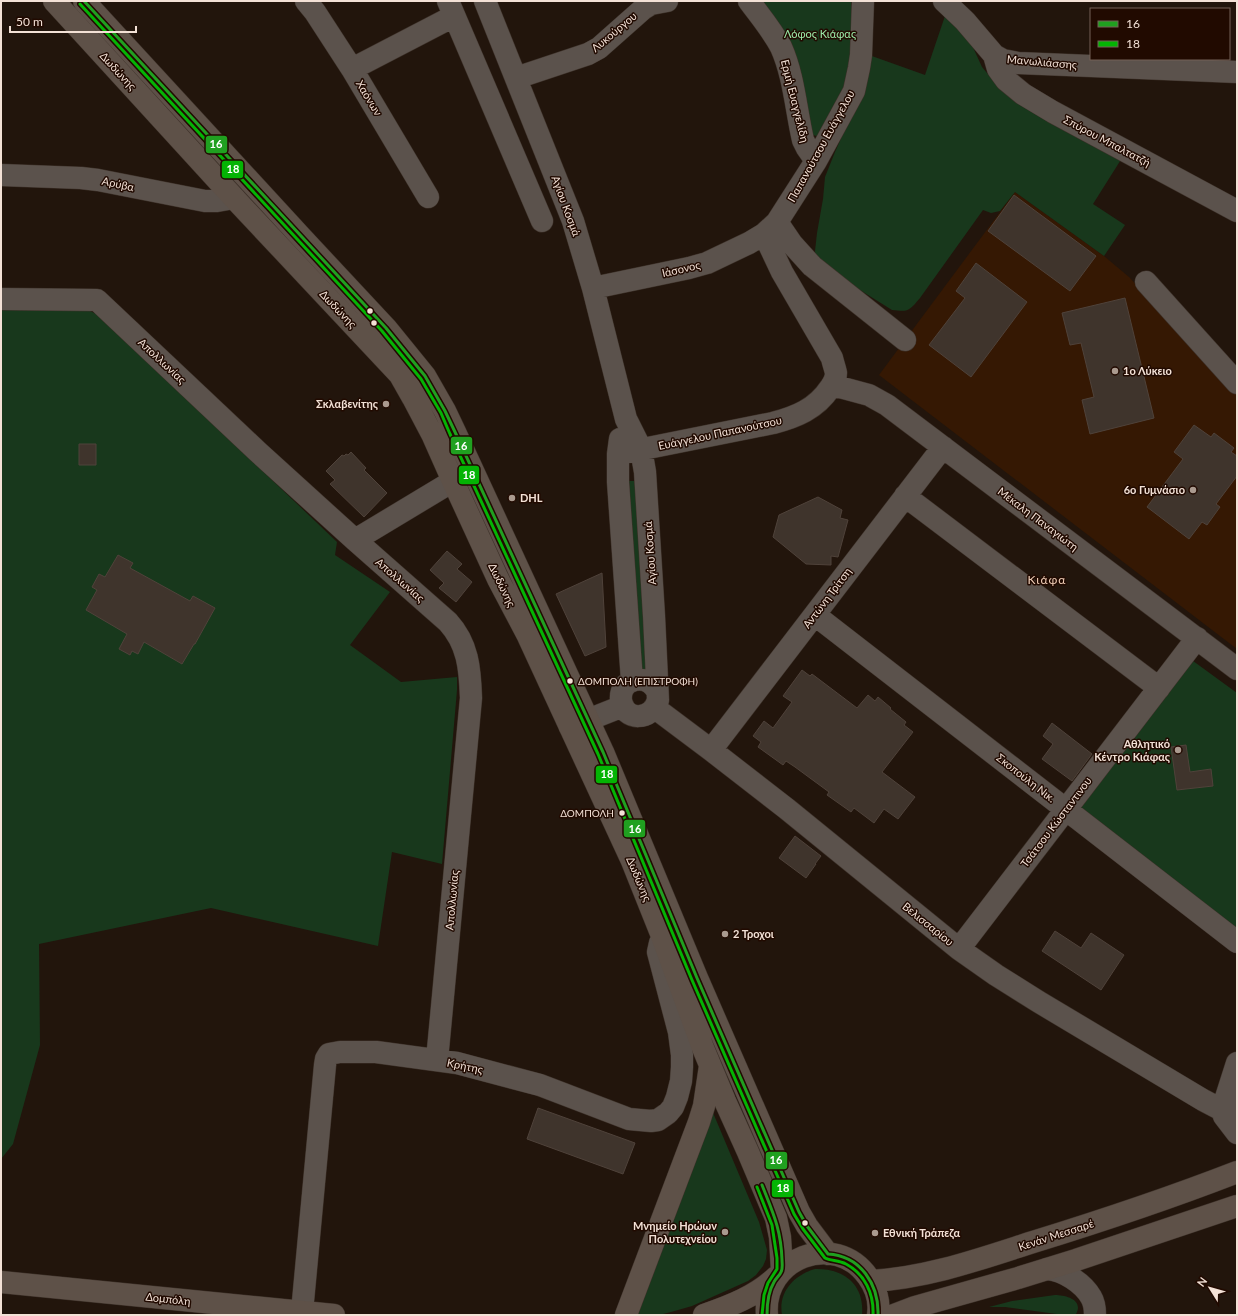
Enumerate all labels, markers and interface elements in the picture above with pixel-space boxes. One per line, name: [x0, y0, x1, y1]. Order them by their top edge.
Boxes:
scale bar: [10, 8, 136, 34]
legend: [1090, 8, 1230, 60]
street label: Λυκούργου: [588, 9, 639, 54]
text: 50 m: [16, 14, 43, 29]
text: 16: [1126, 16, 1140, 31]
park label: Λόφος Κιάφας: [784, 27, 856, 40]
text: 18: [1126, 36, 1140, 51]
street label: Δωδώνης: [97, 49, 139, 92]
street label: Μανωλιάσσης: [1006, 52, 1078, 71]
street label: Ερμή Ευαγγελίδη: [779, 58, 812, 144]
street label: Χαόνων: [354, 78, 385, 118]
street label: Παπανούτσου Ευάγγελου: [784, 88, 857, 204]
street label: Σπύρου Μπαλτατζή: [1061, 112, 1153, 170]
line badge: 16: [205, 135, 228, 154]
text: 16: [210, 137, 223, 150]
line badge: 18: [221, 160, 244, 179]
text: 18: [227, 162, 239, 175]
street label: Αρύβα: [101, 174, 136, 193]
street label: Αγίου Κοσμά: [549, 174, 584, 238]
street label: Ιάσονος: [660, 258, 701, 279]
street label: Δωδώνης: [317, 287, 359, 330]
unlabelled marker: [365, 306, 375, 316]
unlabelled marker: [369, 318, 379, 328]
street label: Απολλωνίας: [136, 335, 189, 386]
place label: 1ο Λύκειο: [1123, 364, 1172, 377]
marker: 1ο Λύκειο: [1110, 366, 1120, 376]
place label: Σκλαβενίτης: [316, 397, 379, 410]
marker: Σκλαβενίτης: [381, 399, 391, 409]
street label: Ευάγγελου Παπανούτσου: [657, 413, 783, 452]
line badge: 16: [450, 436, 473, 455]
text: 16: [455, 439, 468, 452]
line badge: 18: [458, 465, 480, 485]
text: 18: [463, 468, 475, 481]
place label: 6ο Γυμνάσιο: [1124, 483, 1185, 496]
street label: Μέκαλη Παναγιώτη: [995, 484, 1081, 553]
marker: 6ο Γυμνάσιο: [1188, 485, 1198, 495]
place label: DHL: [520, 491, 543, 504]
marker: DHL: [507, 493, 517, 503]
street label: Αγίου Κοσμά: [641, 520, 658, 585]
street label: Απολλωνίας: [373, 555, 427, 604]
street label: Δωδώνης: [486, 561, 519, 609]
street label: Αντώνη Τρίτση: [800, 565, 854, 631]
district label: Κιάφα: [1028, 572, 1066, 587]
place label: ΔΟΜΠΟΛΗ (ΕΠΙΣΤΡΟΦΗ): [578, 675, 698, 687]
marker: ΔΟΜΠΟΛΗ (ΕΠΙΣΤΡΟΦΗ): [565, 676, 575, 686]
place label: Αθλητικό Κέντρο Κιάφας: [1094, 737, 1171, 763]
marker: Αθλητικό Κέντρο Κιάφας: [1173, 745, 1183, 755]
street label: Σκοπούλη Νικ.: [994, 751, 1058, 805]
line badge: 18: [595, 765, 618, 784]
text: 18: [601, 767, 613, 780]
street label: Τσάτσου Κώσταντινου: [1017, 774, 1094, 869]
place label: ΔΟΜΠΟΛΗ: [560, 807, 614, 819]
marker: ΔΟΜΠΟΛΗ: [617, 808, 627, 818]
line badge: 16: [623, 819, 646, 838]
text: 16: [629, 822, 642, 835]
street label: Δωδώνης: [624, 854, 655, 903]
street label: Απολλωνίας: [442, 869, 461, 931]
street label: Βελισσαρίου: [900, 899, 956, 948]
place label: 2 Τροχοι: [733, 927, 775, 940]
marker: 2 Τροχοι: [720, 929, 730, 939]
street label: Κρήτης: [446, 1055, 484, 1076]
line badge: 16: [765, 1151, 788, 1170]
text: 16: [770, 1153, 783, 1166]
line badge: 18: [771, 1179, 794, 1198]
text: 18: [777, 1181, 789, 1194]
street label: Κενάν Μεσσαρέ: [1017, 1216, 1095, 1253]
unlabelled marker: [800, 1218, 810, 1228]
place label: Μνημείο Ηρώων Πολυτεχνείου: [633, 1219, 717, 1245]
place label: Εθνική Τράπεζα: [883, 1226, 961, 1240]
marker: Μνημείο Ηρώων Πολυτεχνείου: [720, 1227, 730, 1237]
marker: Εθνική Τράπεζα: [870, 1228, 880, 1238]
north arrow: [1190, 1268, 1230, 1308]
text: N: [1194, 1274, 1209, 1289]
street label: Δομπόλη: [145, 1290, 191, 1307]

